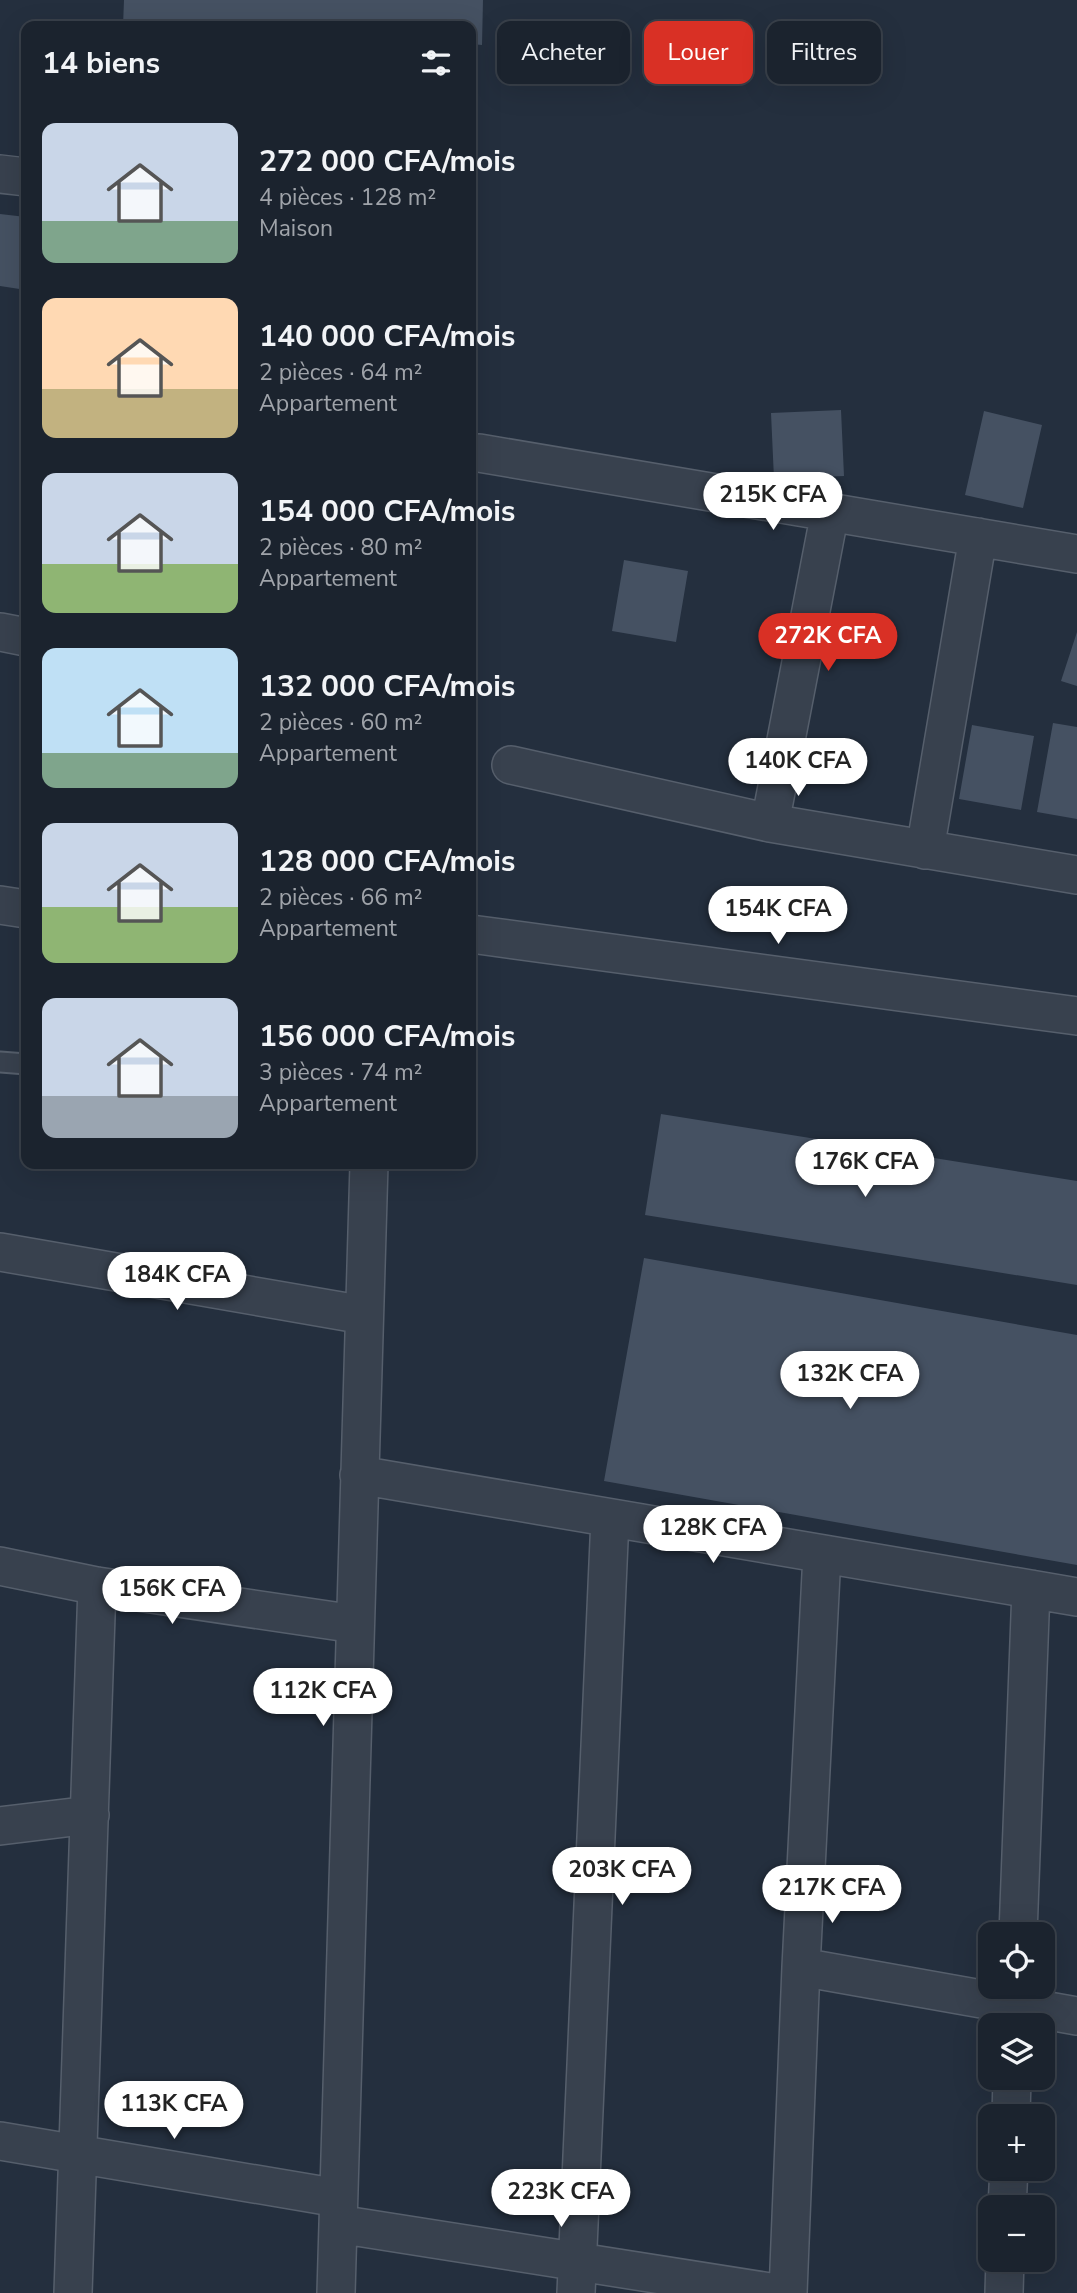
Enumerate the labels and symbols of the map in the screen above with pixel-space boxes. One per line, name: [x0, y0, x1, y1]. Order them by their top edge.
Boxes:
pin: 215K CFA: [701, 472, 845, 532]
pin: 272K CFA: [756, 614, 900, 673]
pin: 140K CFA: [726, 738, 870, 798]
pin: 154K CFA: [706, 886, 850, 946]
pin: 176K CFA: [793, 1140, 937, 1199]
pin: 184K CFA: [105, 1252, 249, 1312]
pin: 132K CFA: [778, 1352, 922, 1411]
pin: 128K CFA: [641, 1506, 785, 1565]
pin: 156K CFA: [100, 1566, 244, 1626]
pin: 112K CFA: [251, 1668, 395, 1728]
pin: 203K CFA: [550, 1848, 694, 1907]
pin: 217K CFA: [760, 1866, 904, 1925]
pin: 113K CFA: [102, 2082, 246, 2141]
pin: 223K CFA: [489, 2170, 633, 2229]

